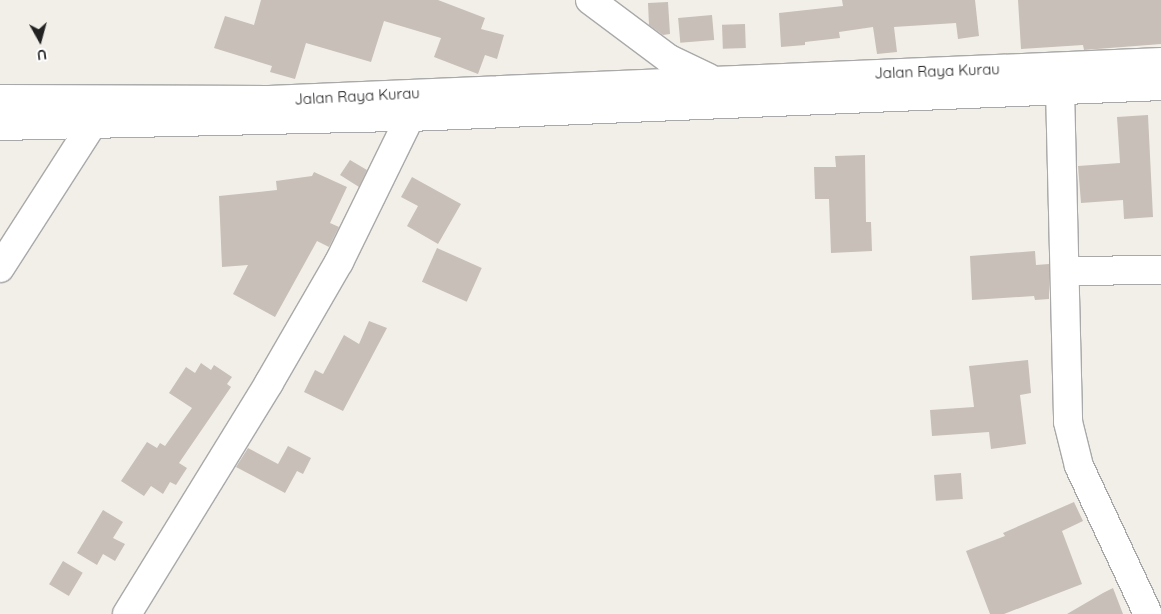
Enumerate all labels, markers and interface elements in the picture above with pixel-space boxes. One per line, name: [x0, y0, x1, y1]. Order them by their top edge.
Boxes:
north arrow: [15, 15, 65, 65]
text: U: [36, 45, 48, 64]
street label: Jalan Raya Kurau: [874, 60, 1000, 82]
street label: Jalan Raya Kurau: [294, 84, 420, 108]

